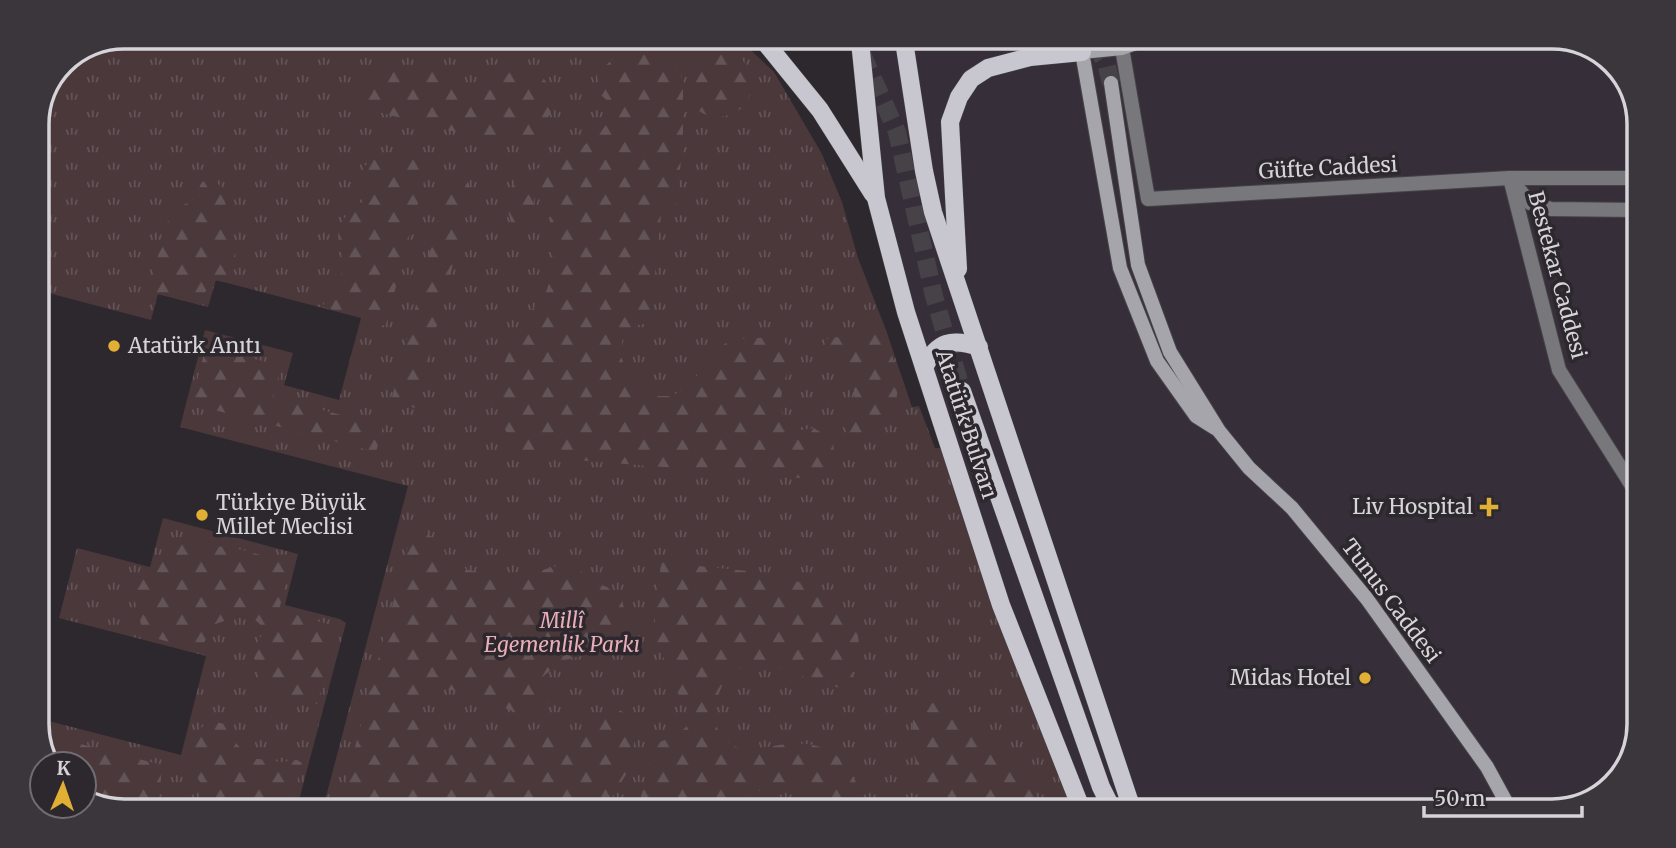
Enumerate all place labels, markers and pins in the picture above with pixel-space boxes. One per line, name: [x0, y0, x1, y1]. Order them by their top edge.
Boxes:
place label: Atatürk Anıtı: [127, 332, 261, 359]
marker: Atatürk Anıtı: [106, 338, 122, 354]
place label: Türkiye Büyük Millet Meclisi: [216, 489, 367, 540]
place label: Liv Hospital: [1352, 493, 1473, 520]
marker: Liv Hospital: [1479, 497, 1499, 517]
marker: Türkiye Büyük Millet Meclisi: [194, 507, 210, 523]
place label: Midas Hotel: [1230, 664, 1351, 691]
marker: Midas Hotel: [1357, 670, 1373, 686]

